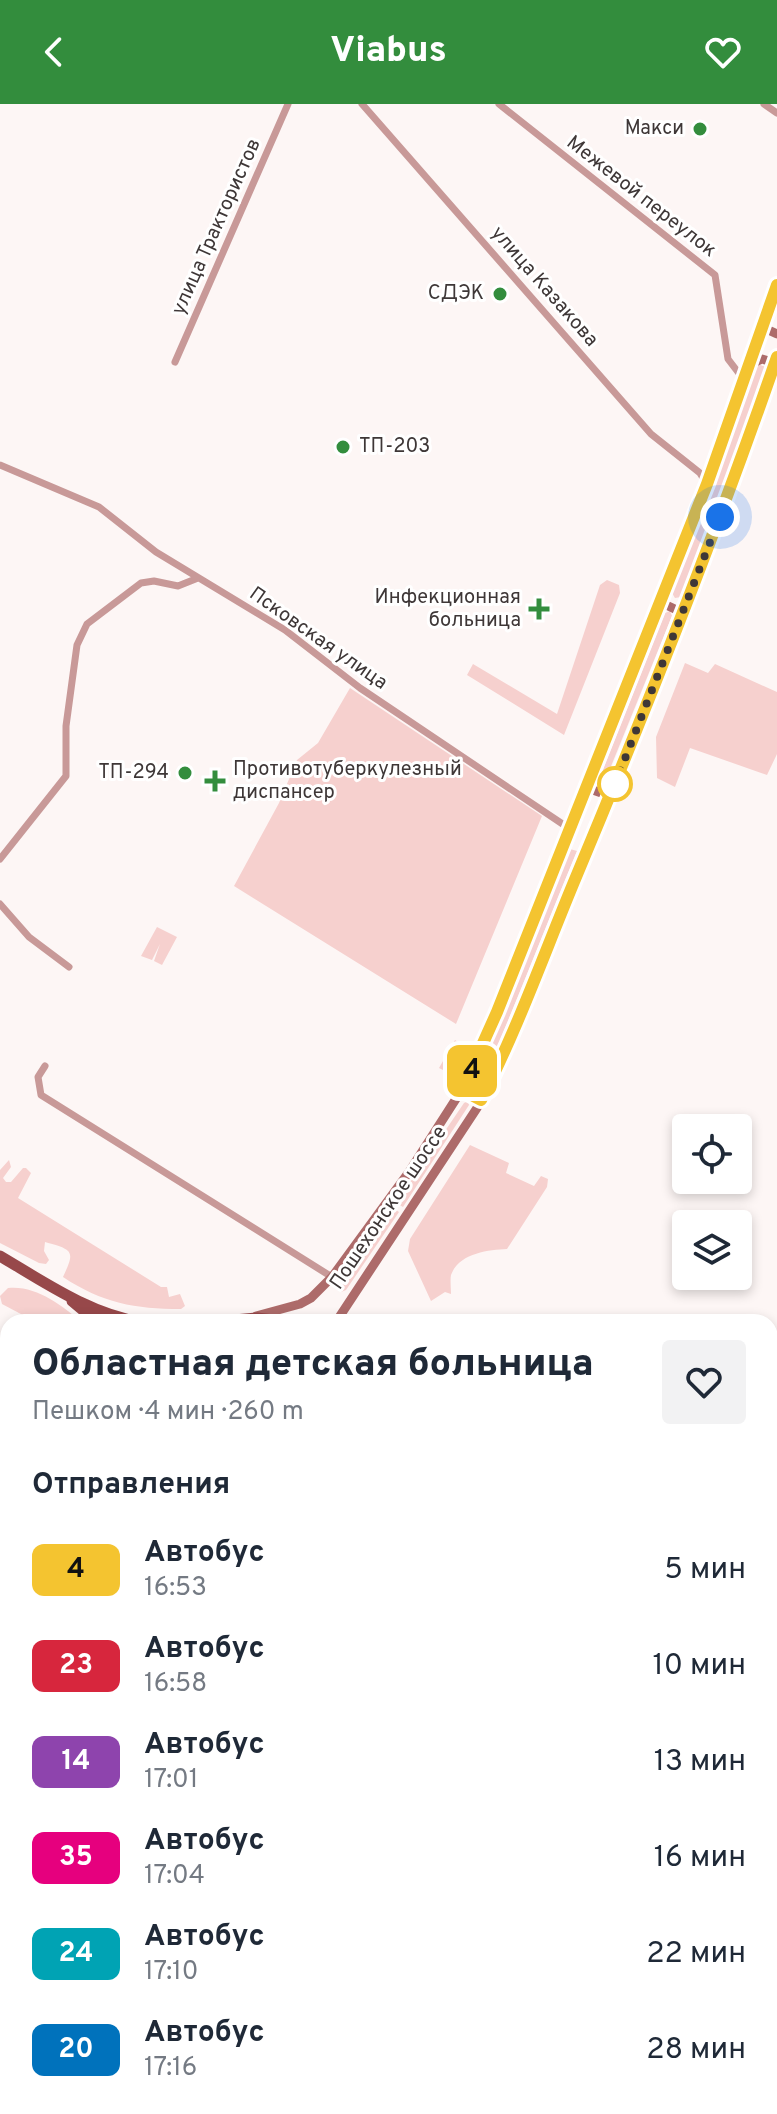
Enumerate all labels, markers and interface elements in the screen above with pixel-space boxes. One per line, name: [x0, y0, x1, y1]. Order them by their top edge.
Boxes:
text: Viabus: [330, 29, 447, 75]
icon: back: [32, 30, 76, 74]
icon: heart: [701, 30, 745, 74]
place label: Макси: [625, 116, 684, 142]
marker: Макси: [691, 120, 709, 138]
street label: Межевой переулок: [561, 130, 721, 264]
street label: улица Трактористов: [166, 135, 268, 319]
street label: улица Казакова: [484, 221, 604, 353]
place label: СДЭК: [428, 281, 484, 307]
marker: СДЭК: [491, 285, 509, 303]
place label: ТП-203: [359, 434, 430, 460]
marker: ТП-203: [334, 438, 352, 456]
your location: [700, 497, 740, 537]
street label: Псковская улица: [244, 582, 392, 696]
place label: Инфекционная больница: [375, 585, 521, 634]
marker: Инфекционная больница: [528, 598, 550, 620]
place label: Противотуберкулезный диспансер: [233, 757, 462, 806]
place label: ТП-294: [98, 760, 169, 786]
marker: ТП-294: [176, 764, 194, 782]
unlabelled marker: [598, 767, 632, 801]
marker: Противотуберкулезный диспансер: [204, 770, 226, 792]
line badge: 4: [446, 1045, 498, 1097]
text: 4: [463, 1053, 481, 1089]
map controls: [672, 1114, 752, 1290]
button: locate: [672, 1114, 752, 1194]
street label: Пошехонское шоссе: [325, 1121, 453, 1295]
button: layers: [672, 1210, 752, 1290]
button: heart: [662, 1340, 746, 1424]
text: Областная детская больница: [32, 1341, 594, 1390]
text: Пешком · 4 мин · 260 m: [32, 1396, 304, 1429]
text: Отправления: [32, 1467, 230, 1504]
text: Автобус: [144, 1535, 265, 1572]
text: 4: [67, 1552, 85, 1588]
text: 5 мин: [664, 1552, 746, 1589]
text: 16:53: [144, 1572, 207, 1605]
text: Автобус: [144, 1631, 265, 1668]
text: 23: [59, 1648, 93, 1684]
text: 10 мин: [653, 1648, 746, 1685]
text: 16:58: [144, 1668, 207, 1701]
text: Автобус: [144, 1727, 265, 1764]
text: 14: [61, 1744, 91, 1780]
text: 13 мин: [654, 1744, 746, 1781]
text: 17:01: [144, 1764, 198, 1797]
text: Автобус: [144, 1823, 265, 1860]
text: 35: [59, 1840, 93, 1876]
text: 16 мин: [654, 1840, 746, 1877]
text: 17:04: [144, 1860, 205, 1893]
text: Автобус: [144, 1919, 265, 1956]
text: 24: [58, 1936, 94, 1972]
text: 22 мин: [646, 1936, 746, 1973]
text: 17:10: [144, 1956, 198, 1989]
text: Автобус: [144, 2015, 265, 2052]
text: 20: [58, 2032, 94, 2068]
text: 28 мин: [646, 2032, 746, 2069]
text: 17:16: [144, 2052, 197, 2085]

